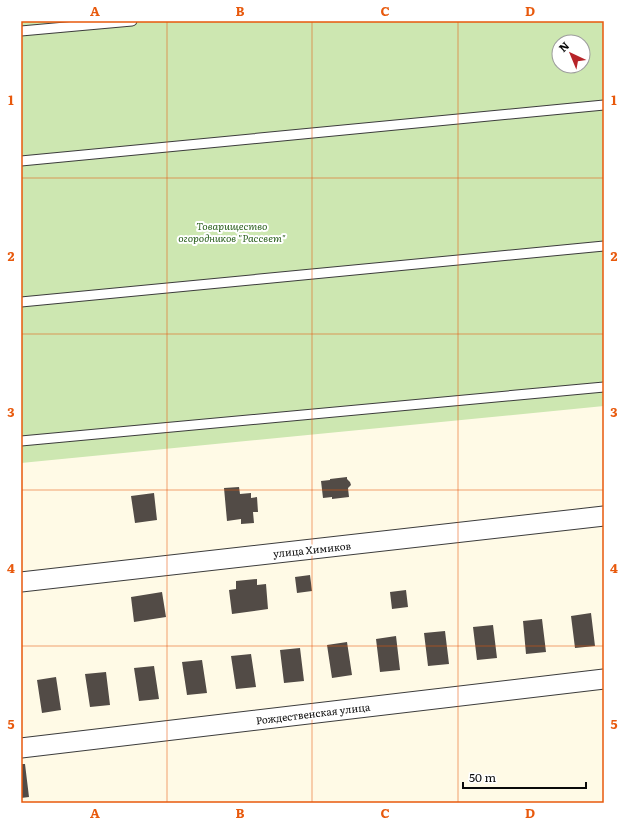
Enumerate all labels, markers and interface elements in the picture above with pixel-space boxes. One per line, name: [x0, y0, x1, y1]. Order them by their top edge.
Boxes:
text: A: [90, 1, 100, 20]
text: B: [236, 1, 245, 20]
text: C: [380, 1, 390, 20]
text: D: [525, 1, 535, 20]
north arrow: [551, 34, 591, 74]
text: N: [554, 37, 572, 55]
text: 1: [8, 90, 14, 109]
text: 1: [611, 90, 617, 109]
park label: Товарищество огородников "Рассвет": [178, 218, 286, 245]
text: 2: [8, 246, 15, 265]
text: 2: [611, 246, 618, 265]
text: 3: [7, 402, 15, 421]
text: 3: [610, 402, 618, 421]
street label: улица Химиков: [272, 537, 352, 561]
text: 4: [7, 558, 15, 577]
text: 4: [610, 558, 618, 577]
street label: Рождественская улица: [255, 698, 371, 727]
text: 5: [7, 714, 15, 733]
text: 5: [610, 714, 618, 733]
scale bar: [463, 764, 586, 790]
text: 50 m: [469, 768, 496, 786]
text: A: [90, 803, 100, 822]
text: B: [236, 803, 245, 822]
text: C: [380, 803, 390, 822]
text: D: [525, 803, 535, 822]

